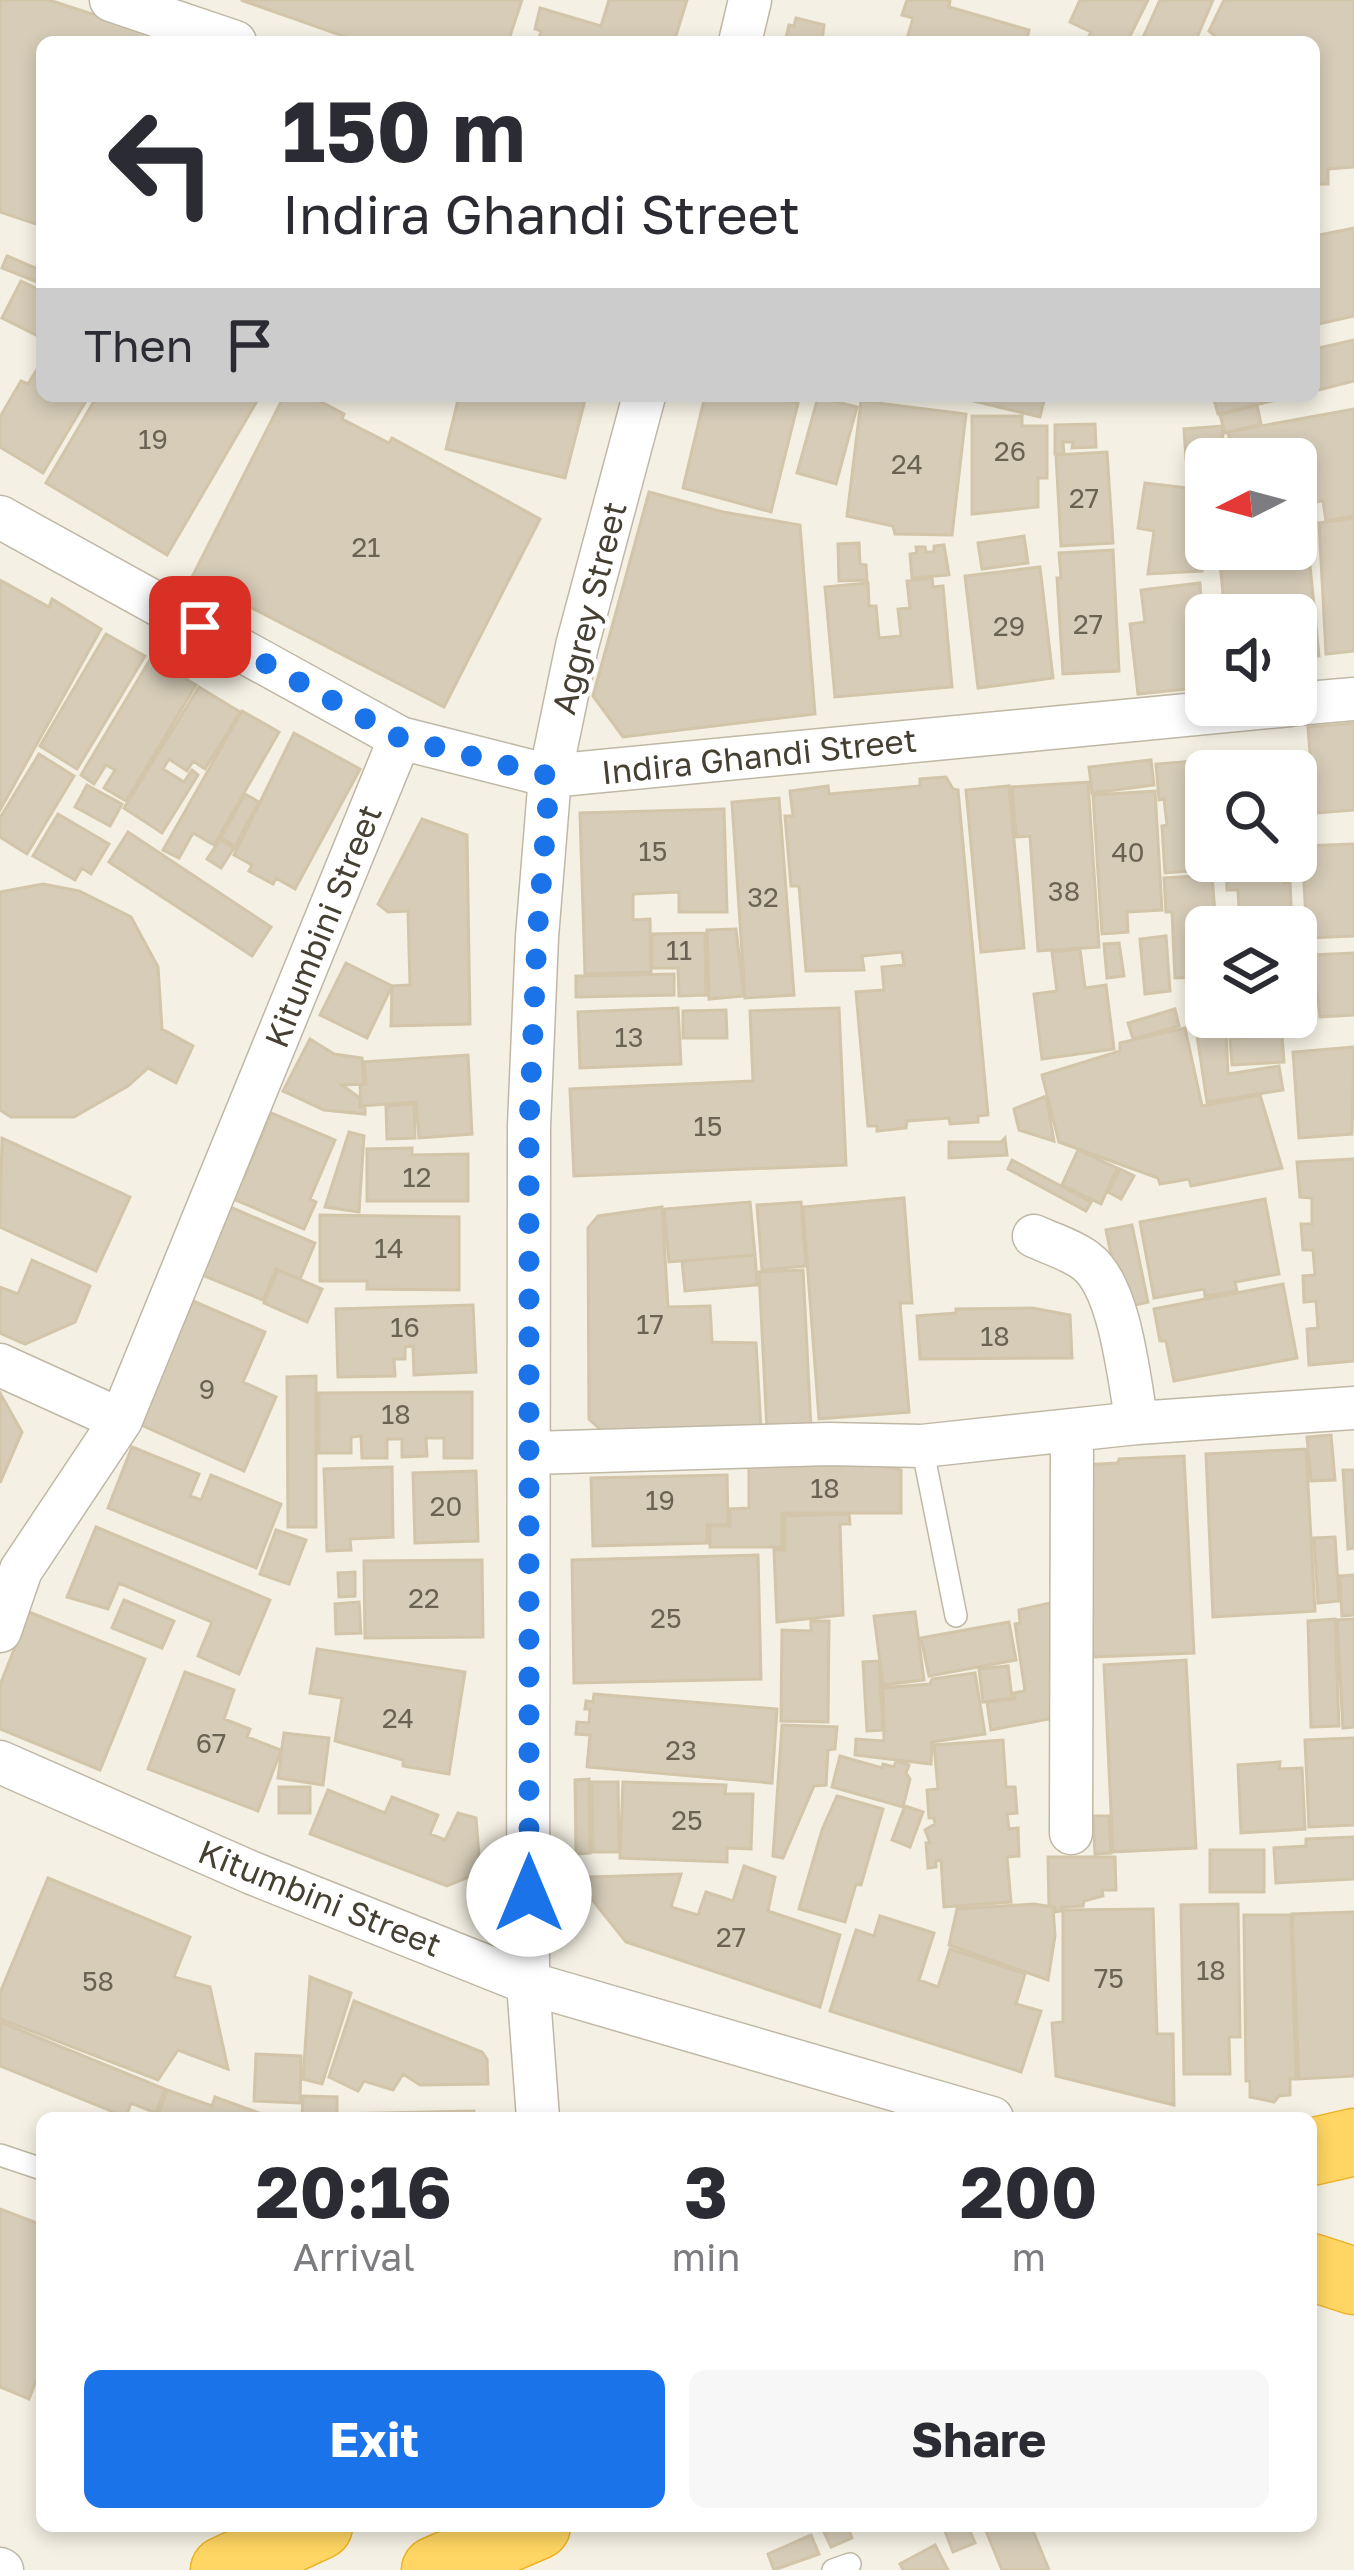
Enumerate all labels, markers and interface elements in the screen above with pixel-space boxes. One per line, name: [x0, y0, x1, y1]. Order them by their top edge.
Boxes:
text: 150 m: [282, 80, 526, 180]
icon: left: [84, 84, 240, 240]
text: Indira Ghandi Street: [282, 181, 800, 246]
icon: arrive: [217, 312, 283, 378]
text: Then: [84, 318, 193, 372]
house number: 19: [138, 423, 168, 455]
house number: 26: [994, 435, 1026, 467]
north arrow: [1185, 438, 1317, 570]
map controls: [1185, 438, 1317, 1038]
house number: 24: [891, 448, 923, 480]
house number: 27: [1069, 482, 1099, 514]
street label: Aggrey Street: [543, 497, 634, 718]
house number: 21: [352, 531, 380, 563]
pin: [149, 576, 251, 678]
icon: arrive: [167, 594, 233, 660]
button: sound: [1185, 594, 1317, 726]
house number: 27: [1073, 608, 1103, 640]
house number: 29: [993, 610, 1025, 642]
street label: Indira Ghandi Street: [599, 720, 919, 791]
button: search: [1185, 750, 1317, 882]
street label: Kitumbini Street: [256, 799, 389, 1053]
house number: 15: [639, 835, 667, 867]
house number: 40: [1111, 836, 1145, 868]
house number: 38: [1048, 875, 1080, 907]
house number: 32: [747, 881, 779, 913]
button: layers: [1185, 906, 1317, 1038]
house number: 11: [666, 934, 692, 966]
house number: 13: [615, 1021, 643, 1053]
house number: 15: [694, 1110, 722, 1142]
house number: 12: [403, 1161, 431, 1193]
house number: 14: [374, 1232, 404, 1264]
house number: 17: [636, 1308, 664, 1340]
house number: 16: [390, 1311, 420, 1343]
house number: 18: [980, 1320, 1010, 1352]
house number: 9: [199, 1373, 215, 1405]
house number: 18: [381, 1398, 411, 1430]
house number: 18: [810, 1472, 840, 1504]
house number: 19: [645, 1484, 675, 1516]
house number: 20: [430, 1490, 462, 1522]
house number: 22: [408, 1582, 440, 1614]
house number: 25: [650, 1602, 682, 1634]
house number: 24: [382, 1702, 414, 1734]
house number: 67: [196, 1727, 226, 1759]
house number: 23: [665, 1734, 697, 1766]
house number: 25: [671, 1804, 703, 1836]
street label: Kitumbini Street: [193, 1831, 447, 1964]
position arrow: [466, 1831, 592, 1957]
house number: 27: [716, 1921, 746, 1953]
house number: 18: [1196, 1954, 1226, 1986]
house number: 75: [1094, 1962, 1124, 1994]
house number: 58: [82, 1965, 114, 1997]
text: 20:16: [255, 2147, 452, 2234]
text: 3: [684, 2147, 728, 2234]
text: 200: [960, 2147, 1098, 2234]
text: Arrival: [293, 2233, 415, 2280]
text: min: [672, 2233, 740, 2280]
text: m: [1011, 2233, 1046, 2280]
button: Exit: [84, 2370, 665, 2508]
button: Share: [689, 2370, 1269, 2508]

